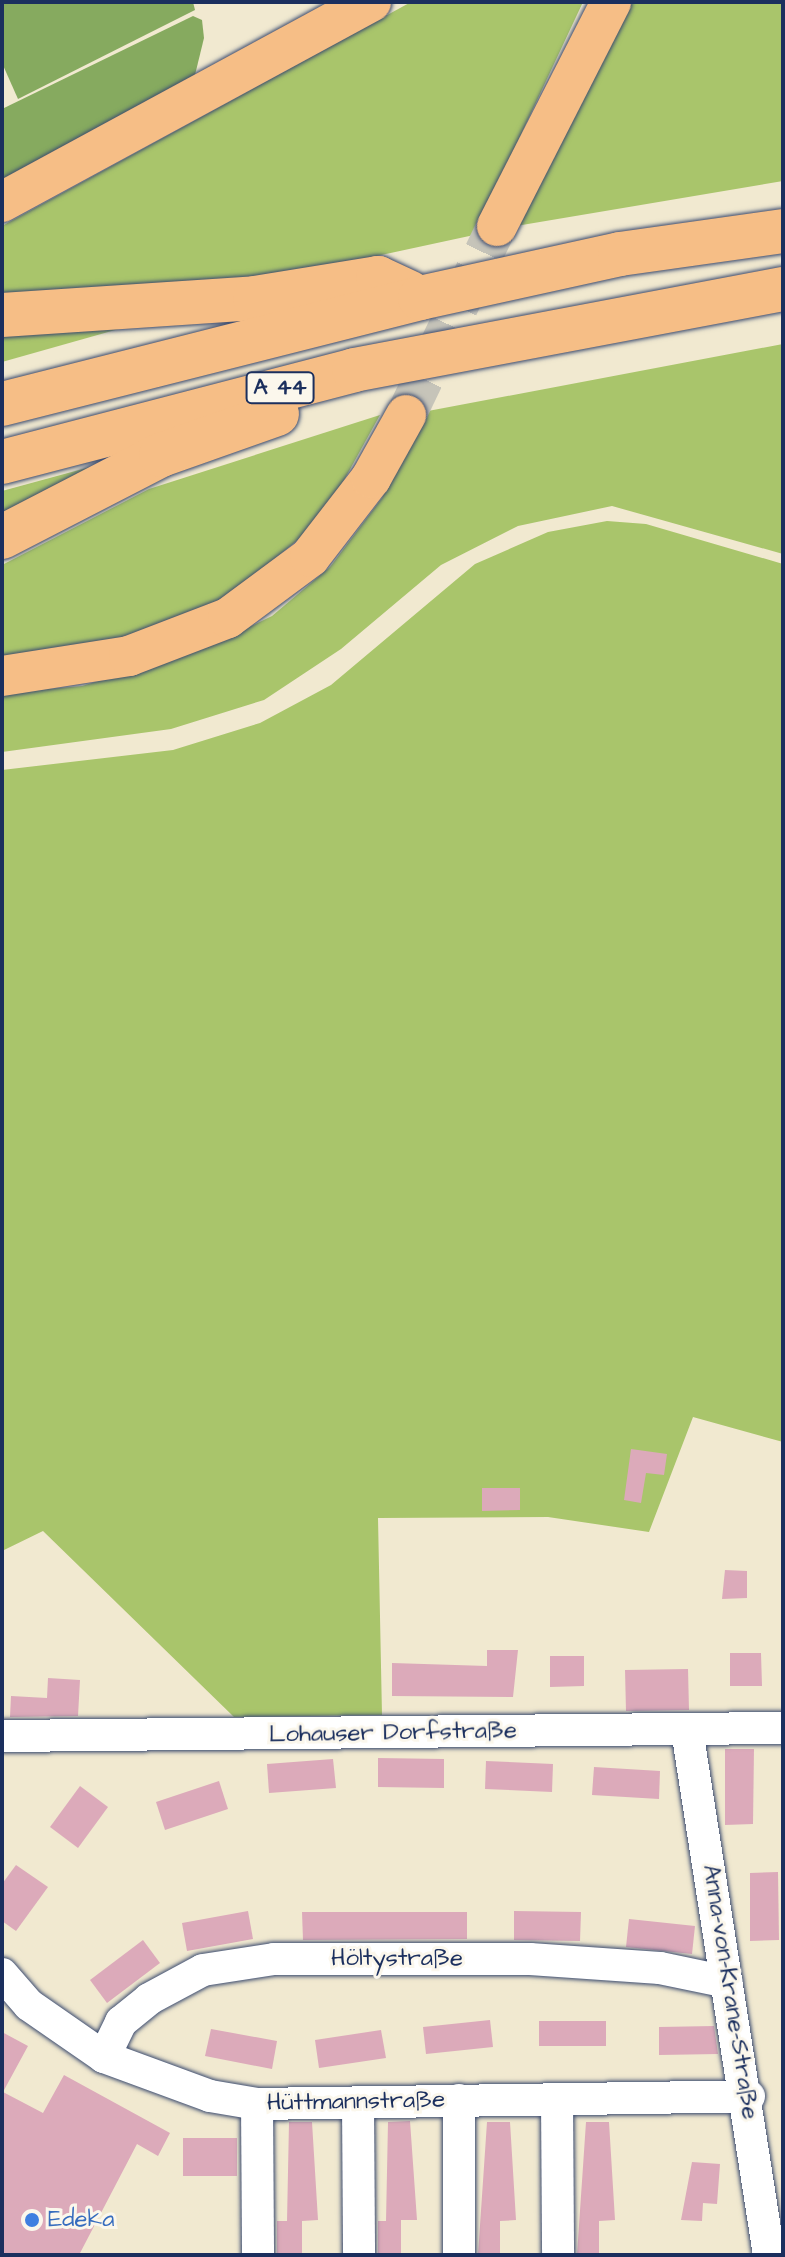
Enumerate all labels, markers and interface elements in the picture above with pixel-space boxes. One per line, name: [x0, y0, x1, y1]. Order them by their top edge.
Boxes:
road number: A 44: [244, 370, 316, 406]
street label: Lohauser Dorfstraße: [269, 1716, 517, 1750]
street label: Anna-von-Krane-Straße: [696, 1863, 764, 2121]
street label: Höltystraße: [331, 1945, 463, 1973]
street label: Hüttmannstraße: [267, 2086, 445, 2118]
place label: Edeka: [48, 2206, 114, 2234]
marker: Edeka: [23, 2211, 41, 2229]

